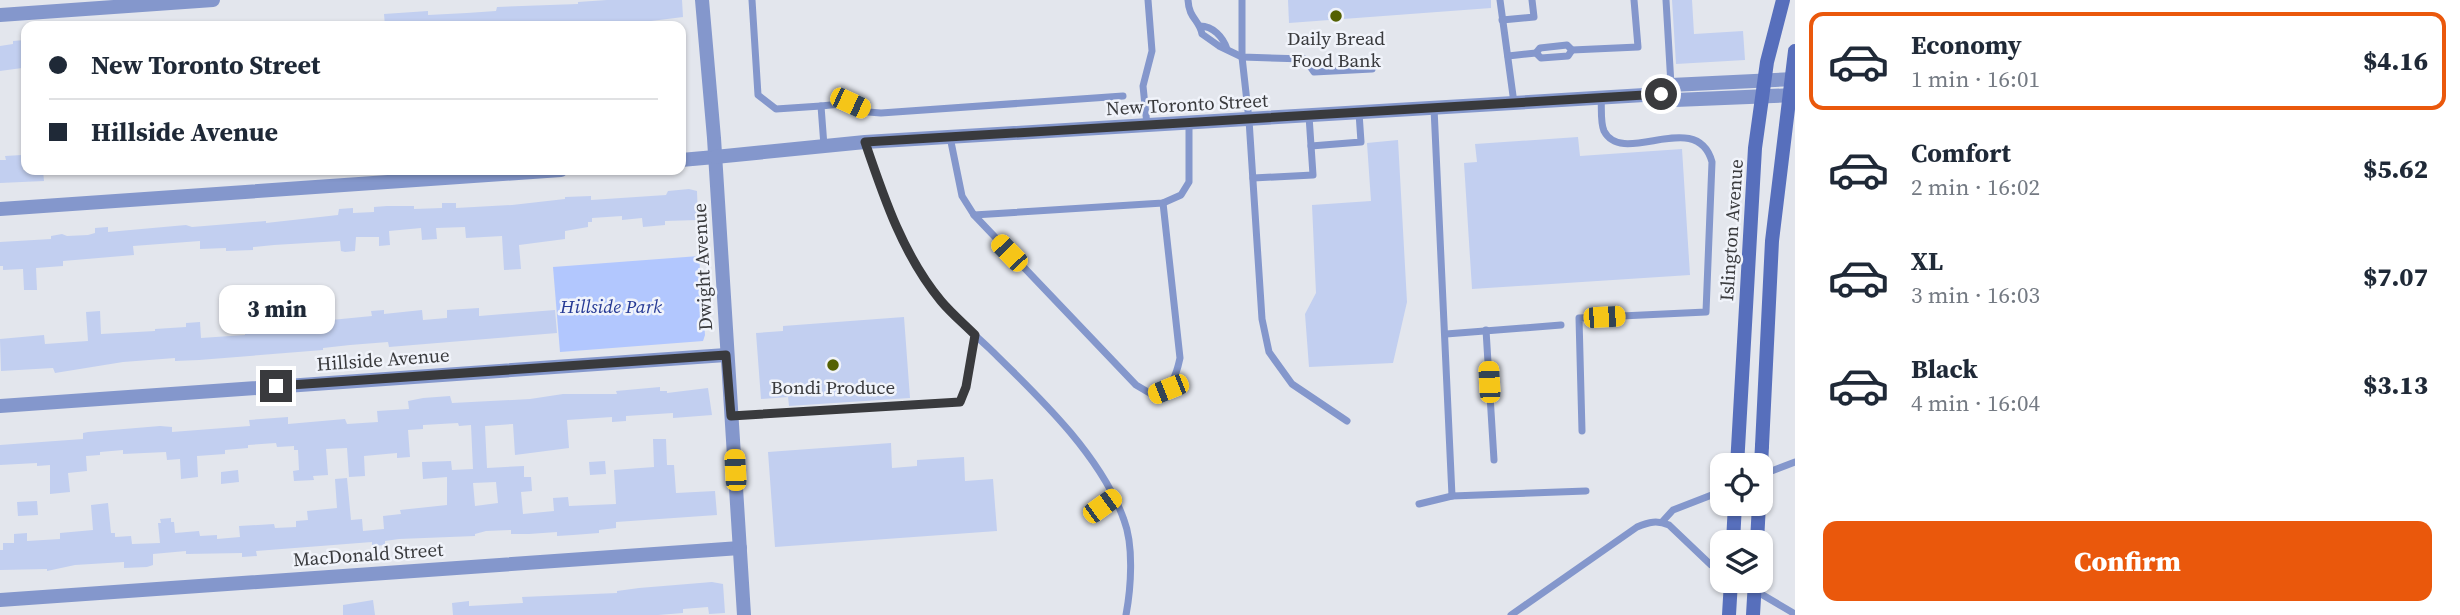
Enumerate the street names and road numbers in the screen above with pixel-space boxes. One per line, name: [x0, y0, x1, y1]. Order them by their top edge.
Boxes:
street label: New Toronto Street: [1105, 87, 1269, 121]
street label: Islington Avenue: [1713, 158, 1749, 302]
street label: Dwight Avenue: [686, 203, 718, 331]
street label: Hillside Avenue: [316, 341, 450, 377]
street label: MacDonald Street: [292, 536, 445, 572]

